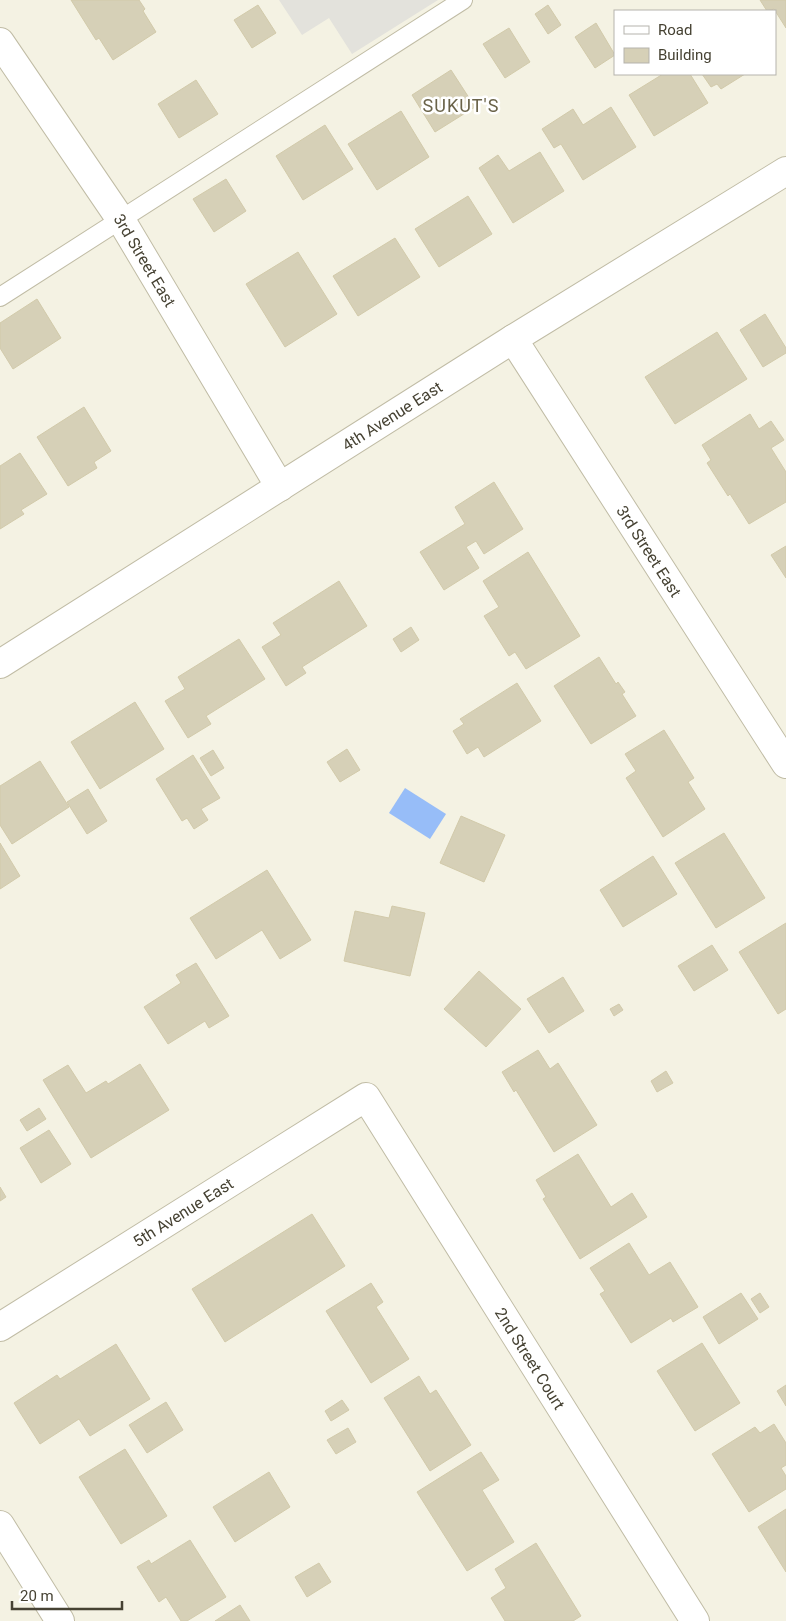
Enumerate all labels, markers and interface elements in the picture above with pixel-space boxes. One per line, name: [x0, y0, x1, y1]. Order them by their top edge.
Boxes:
legend: [614, 10, 776, 75]
text: Road: [658, 21, 692, 39]
text: Building: [658, 46, 712, 64]
district label: SUKUT'S: [423, 95, 499, 116]
street label: 3rd Street East: [110, 210, 179, 310]
street label: 4th Avenue East: [339, 377, 446, 455]
street label: 3rd Street East: [612, 502, 685, 601]
street label: 5th Avenue East: [130, 1174, 237, 1251]
street label: 2nd Street Court: [491, 1304, 569, 1413]
scale bar: [12, 1578, 122, 1610]
text: 20 m: [20, 1587, 54, 1605]

